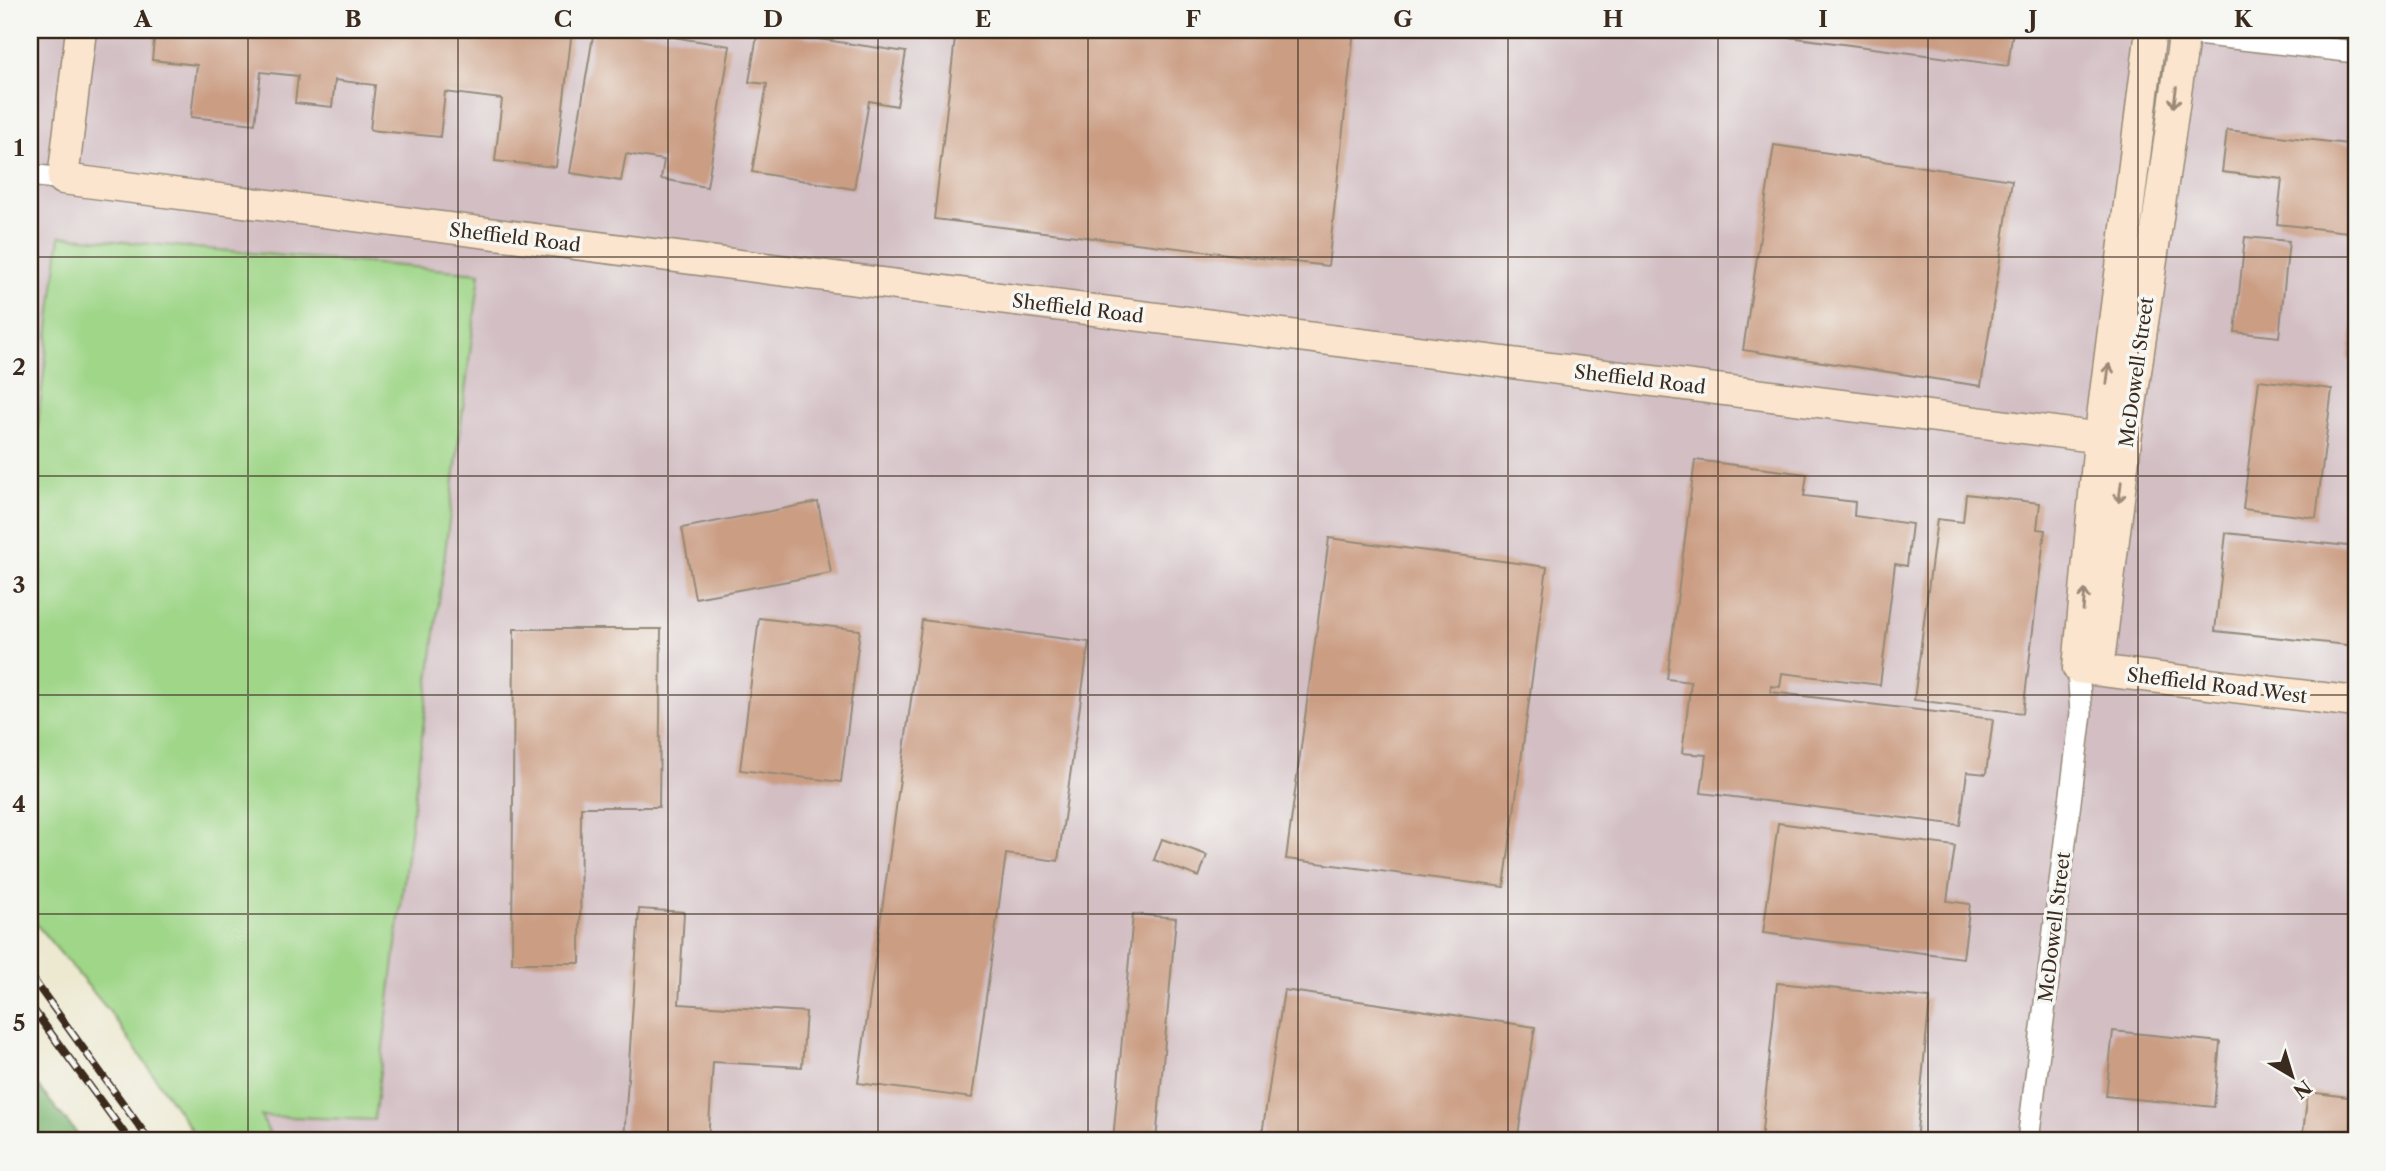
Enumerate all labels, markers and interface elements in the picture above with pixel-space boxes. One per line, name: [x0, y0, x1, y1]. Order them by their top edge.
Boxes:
text: A: [133, 5, 153, 33]
text: B: [344, 5, 362, 33]
text: C: [554, 5, 572, 33]
text: D: [763, 5, 783, 33]
text: E: [975, 5, 991, 33]
text: F: [1185, 5, 1201, 33]
text: G: [1393, 5, 1413, 33]
text: H: [1603, 5, 1624, 33]
text: I: [1818, 5, 1828, 33]
text: J: [2024, 5, 2038, 33]
text: K: [2234, 5, 2253, 33]
one-way arrow: [2169, 85, 2182, 108]
text: 1: [14, 134, 25, 162]
street label: Sheffield Road: [448, 218, 582, 257]
street label: Sheffield Road: [1011, 289, 1145, 328]
street label: McDowell Street: [2115, 295, 2158, 449]
text: 2: [12, 353, 26, 381]
street label: Sheffield Road: [1573, 360, 1707, 399]
one-way arrow: [2101, 363, 2114, 386]
one-way arrow: [2113, 481, 2126, 503]
text: 3: [13, 571, 26, 599]
one-way arrow: [2078, 589, 2091, 612]
street label: Sheffield Road West: [2126, 663, 2309, 708]
text: 4: [12, 790, 26, 818]
street label: McDowell Street: [2034, 850, 2075, 1004]
text: 5: [13, 1009, 25, 1037]
north arrow: [2256, 1042, 2326, 1112]
text: N: [2289, 1075, 2316, 1103]

